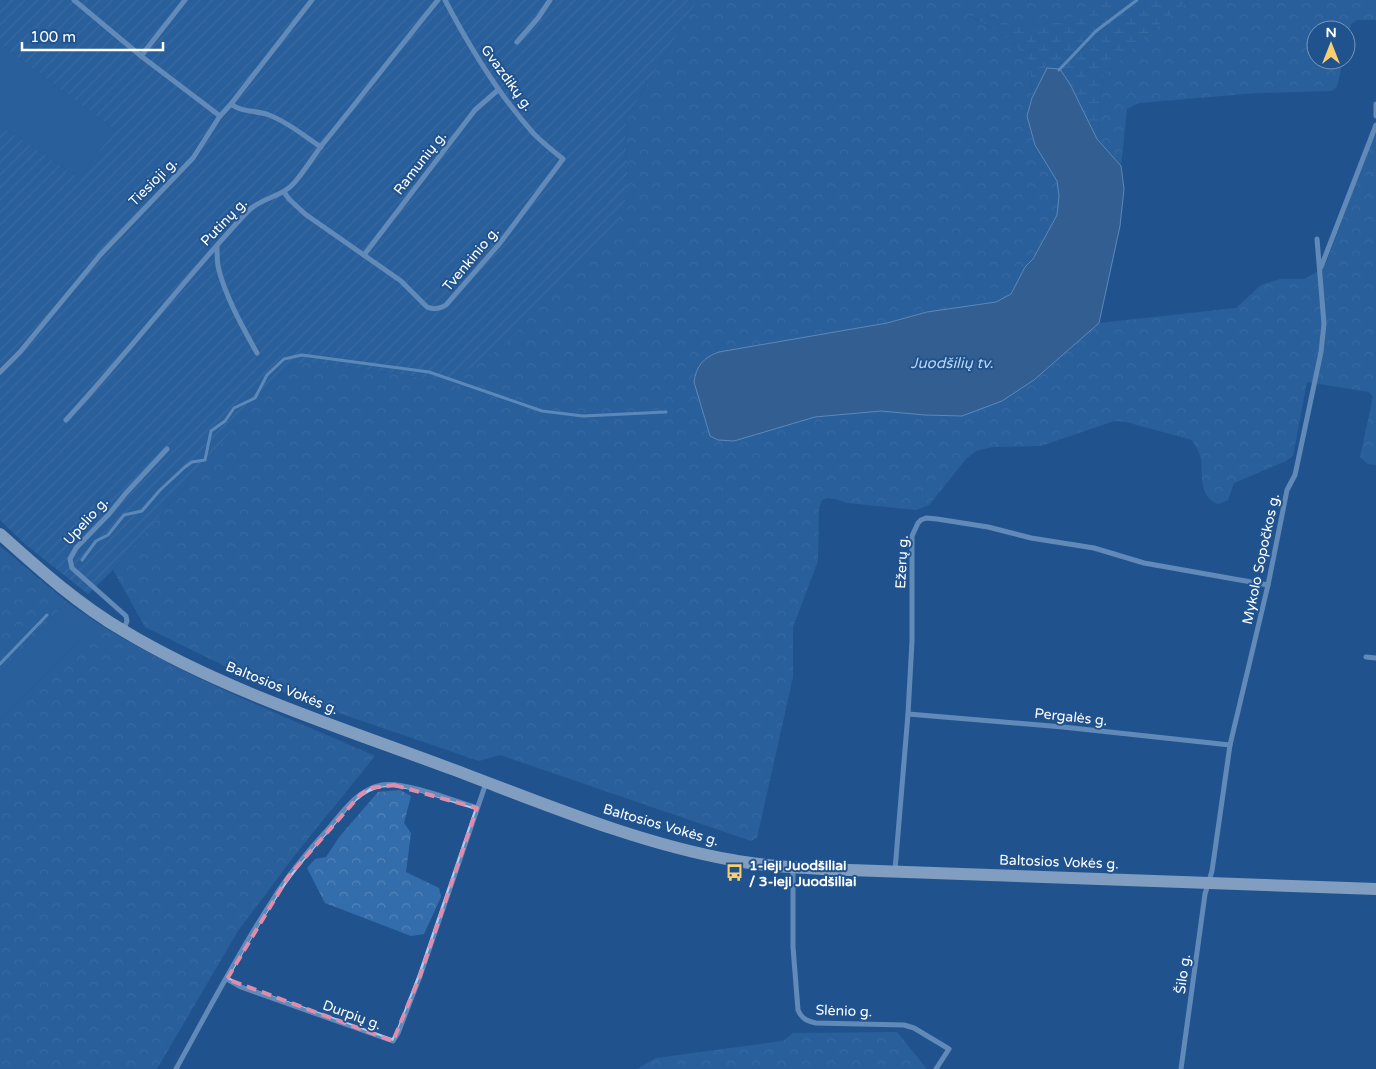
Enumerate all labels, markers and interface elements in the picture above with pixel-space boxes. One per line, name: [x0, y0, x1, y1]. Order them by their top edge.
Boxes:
scale bar: [22, 20, 164, 52]
north arrow: [1306, 20, 1356, 70]
text: N: [1325, 24, 1337, 41]
text: 100 m: [30, 28, 76, 46]
street label: Gvazdikų g.: [477, 42, 537, 114]
street label: Ramunių g.: [390, 128, 450, 198]
street label: Tiesioji g.: [125, 154, 181, 210]
street label: Putinų g.: [197, 195, 251, 249]
street label: Tvenkinio g.: [439, 223, 503, 295]
water label: Juodšilių tv.: [910, 354, 994, 372]
street label: Mykolo Sopočkos g.: [1239, 492, 1283, 626]
street label: Upelio g.: [60, 493, 112, 549]
street label: Ežerų g.: [892, 535, 912, 589]
street label: Baltosios Vokės g.: [223, 658, 341, 718]
street label: Pergalės g.: [1034, 705, 1108, 729]
street label: Baltosios Vokės g.: [601, 800, 721, 850]
street label: Baltosios Vokės g.: [999, 851, 1119, 873]
place label: 1-ieji Juodšiliai / 3-ieji Juodšiliai: [749, 857, 856, 890]
bus stop icon: 1-ieji Juodšiliai / 3-ieji Juodšiliai: [725, 863, 745, 883]
street label: Šilo g.: [1172, 953, 1194, 995]
street label: Durpių g.: [320, 997, 384, 1033]
street label: Slėnio g.: [815, 1002, 873, 1020]

